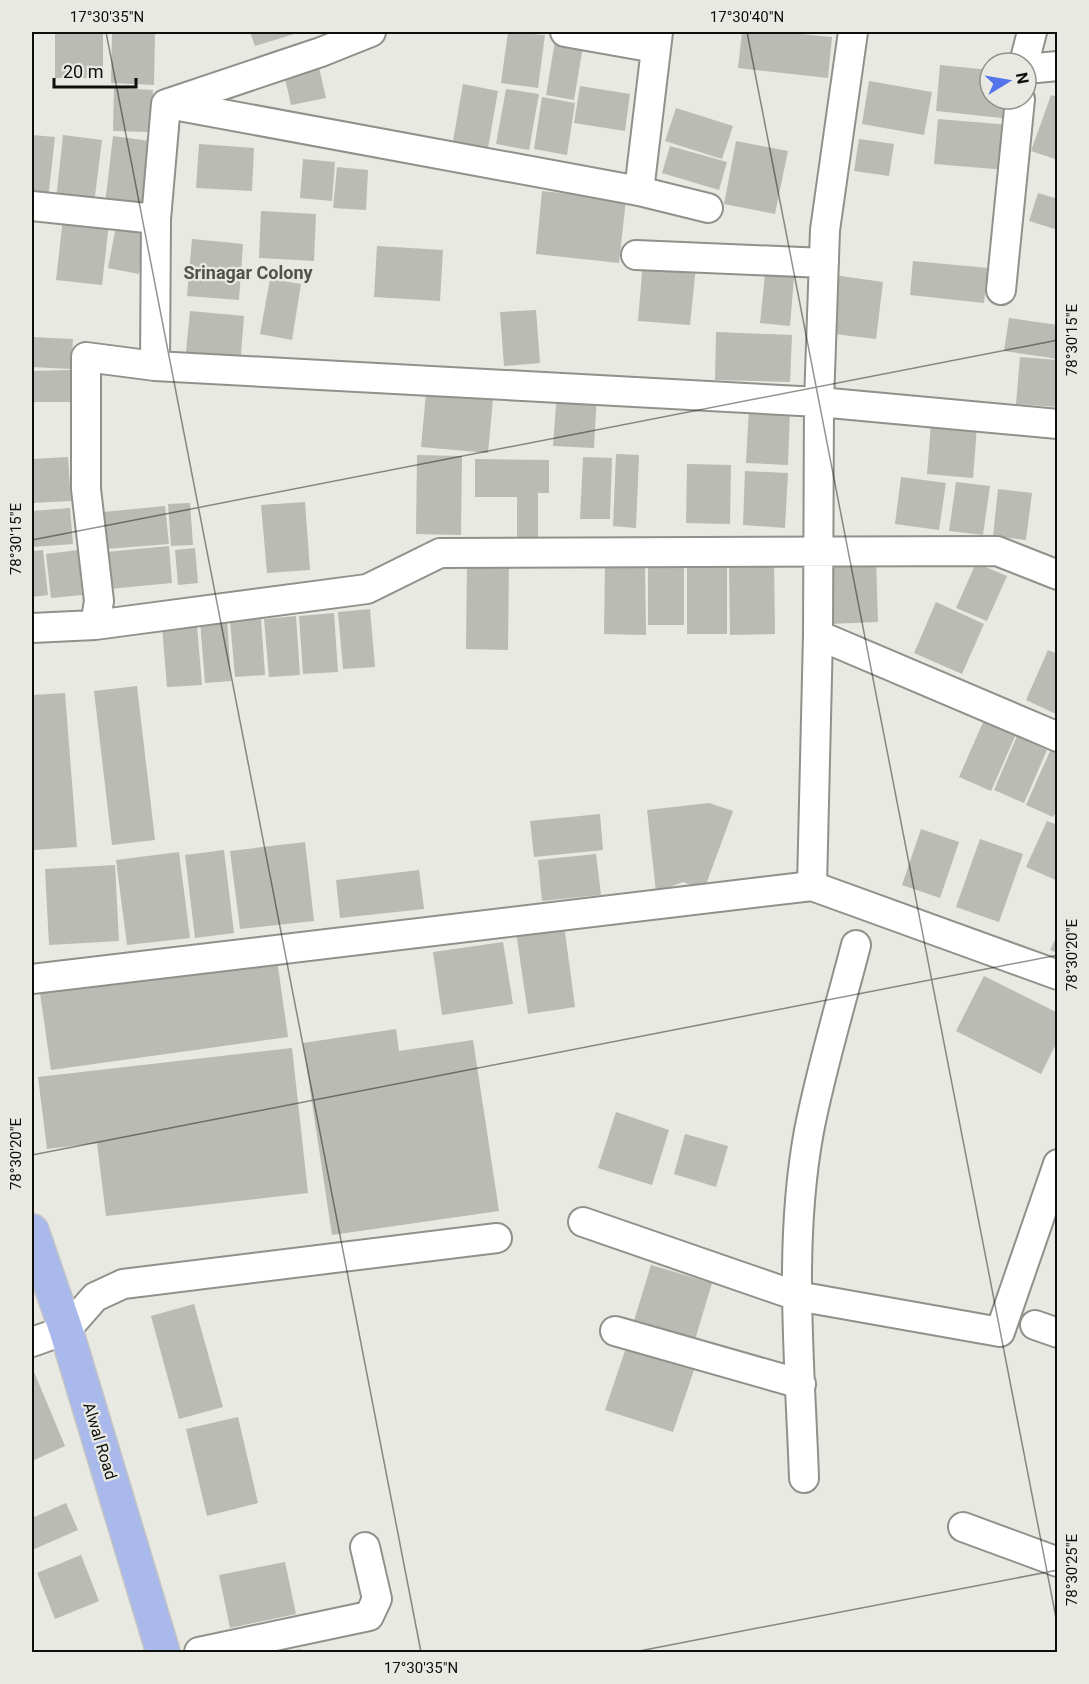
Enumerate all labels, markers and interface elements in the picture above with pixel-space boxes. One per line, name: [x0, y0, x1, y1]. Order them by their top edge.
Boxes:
text: 17°30'35"N: [70, 8, 144, 26]
text: 17°30'40"N: [710, 8, 784, 26]
scale bar: [54, 51, 136, 89]
north arrow: [978, 51, 1038, 111]
text: 20 m: [63, 61, 103, 82]
text: N: [1012, 71, 1033, 86]
district label: Srinagar Colony: [183, 262, 314, 283]
text: 78°30'15"E: [1063, 303, 1081, 376]
text: 78°30'15"E: [7, 502, 25, 575]
text: 78°30'20"E: [1063, 918, 1081, 991]
text: 78°30'20"E: [7, 1117, 25, 1190]
street label: Alwal Road: [79, 1400, 121, 1482]
text: 78°30'25"E: [1063, 1533, 1081, 1606]
text: 17°30'35"N: [384, 1659, 458, 1677]

